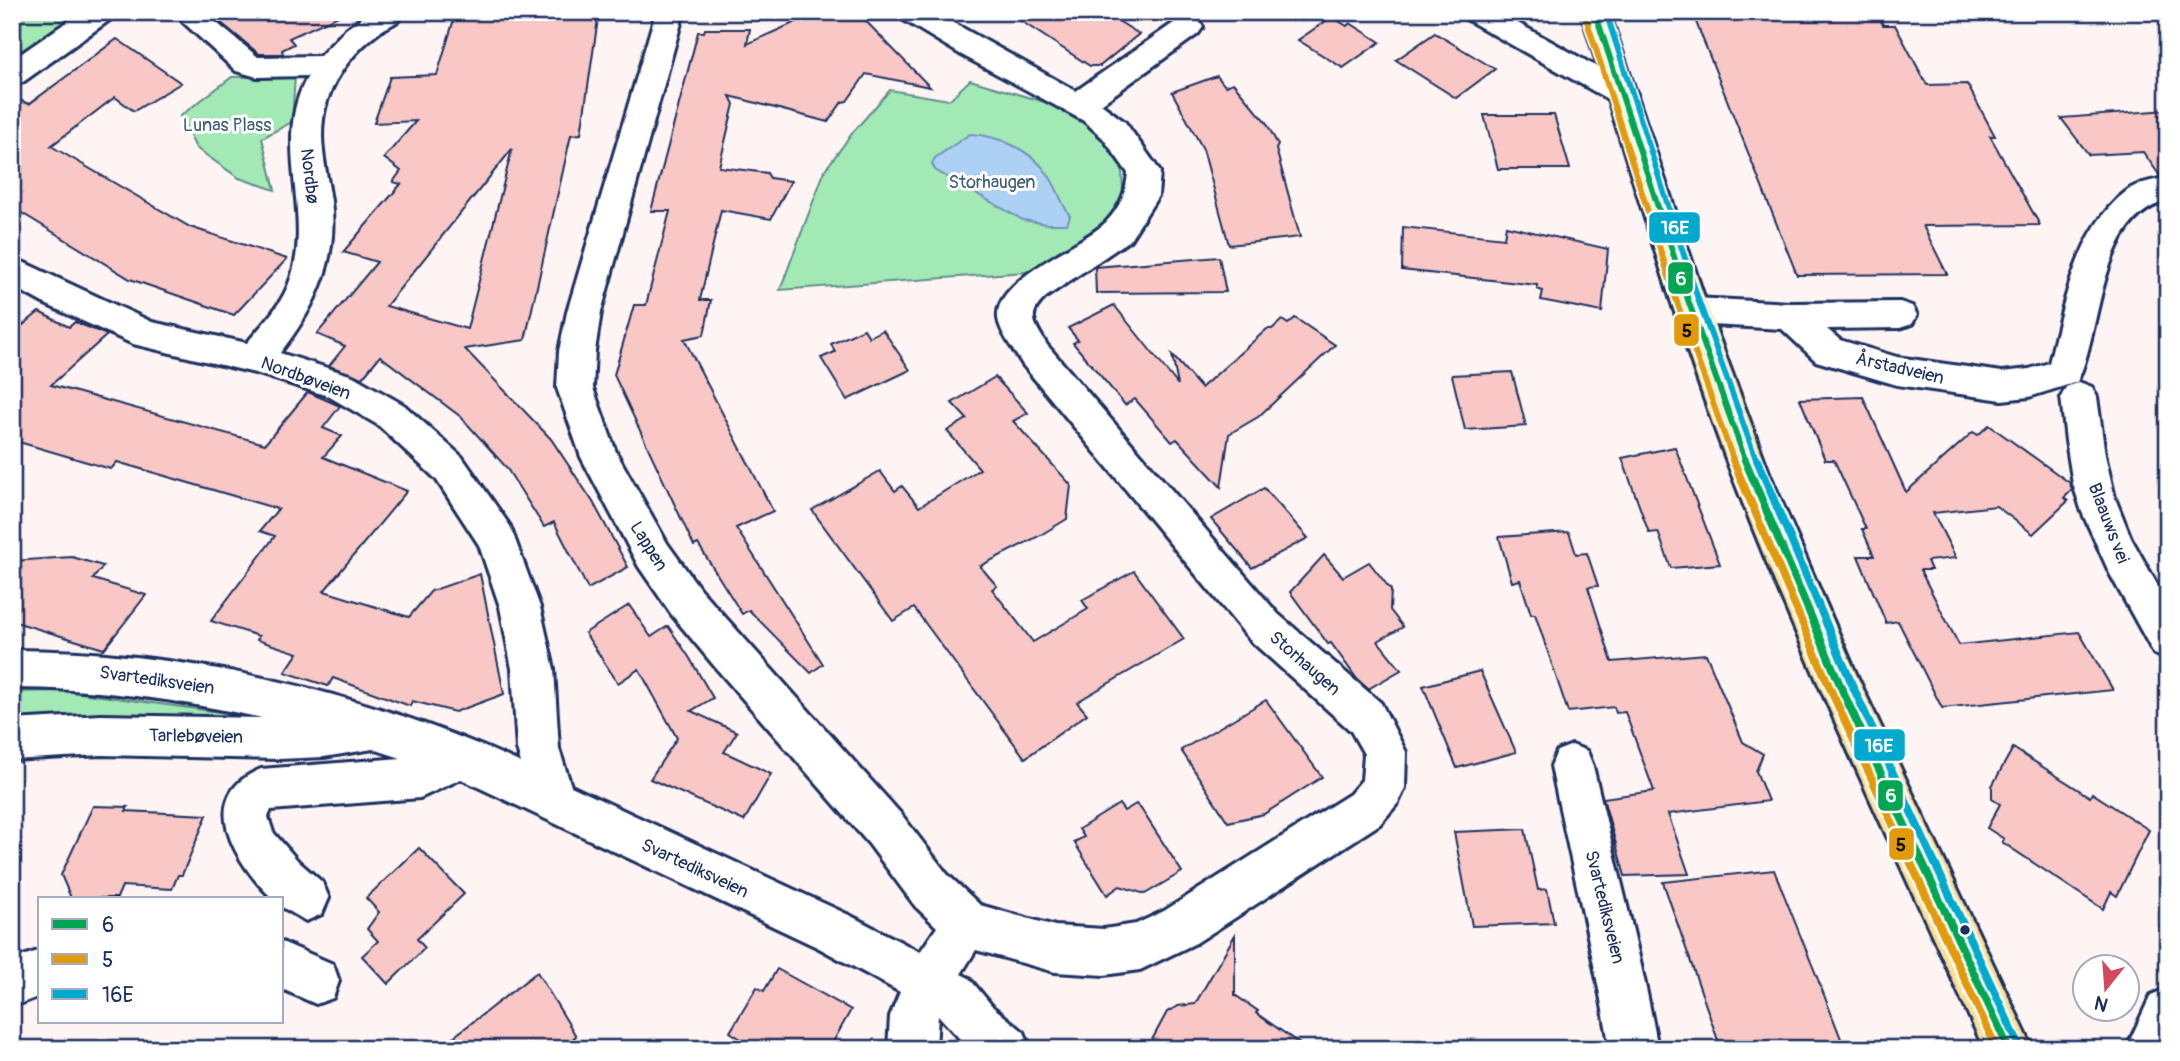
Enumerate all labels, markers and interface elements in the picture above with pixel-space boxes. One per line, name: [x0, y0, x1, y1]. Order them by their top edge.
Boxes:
park label: Lunas Plass: [183, 114, 271, 137]
street label: Nordbø: [295, 147, 324, 205]
park label: Storhaugen: [948, 171, 1036, 194]
line badge: 16E: [1648, 211, 1701, 244]
text: 16E: [1661, 216, 1689, 240]
line badge: 6: [1667, 261, 1694, 295]
text: 6: [1675, 267, 1687, 291]
line badge: 5: [1673, 313, 1700, 347]
text: 5: [1682, 319, 1692, 343]
street label: Årstadveien: [1853, 346, 1947, 390]
street label: Nordbøveien: [258, 352, 354, 405]
street label: Blaauws vei: [2083, 480, 2134, 567]
street label: Lappen: [624, 517, 673, 575]
street label: Storhaugen: [1264, 626, 1345, 701]
street label: Svartediksveien: [98, 661, 216, 700]
street label: Tarlebøveien: [149, 724, 243, 749]
line badge: 16E: [1853, 728, 1906, 762]
text: 16E: [1865, 734, 1893, 758]
line badge: 6: [1877, 779, 1904, 812]
text: 6: [1885, 784, 1897, 808]
line badge: 5: [1888, 827, 1915, 861]
text: 5: [1896, 833, 1906, 857]
street label: Svartediksveien: [637, 834, 752, 903]
street label: Svartediksveien: [1579, 848, 1630, 966]
legend: [38, 897, 284, 1023]
text: 6: [102, 912, 114, 939]
unlabelled marker: [1958, 923, 1972, 937]
text: 5: [102, 947, 113, 974]
north arrow: [2072, 953, 2142, 1023]
text: 16E: [102, 982, 133, 1009]
text: N: [2092, 990, 2111, 1017]

